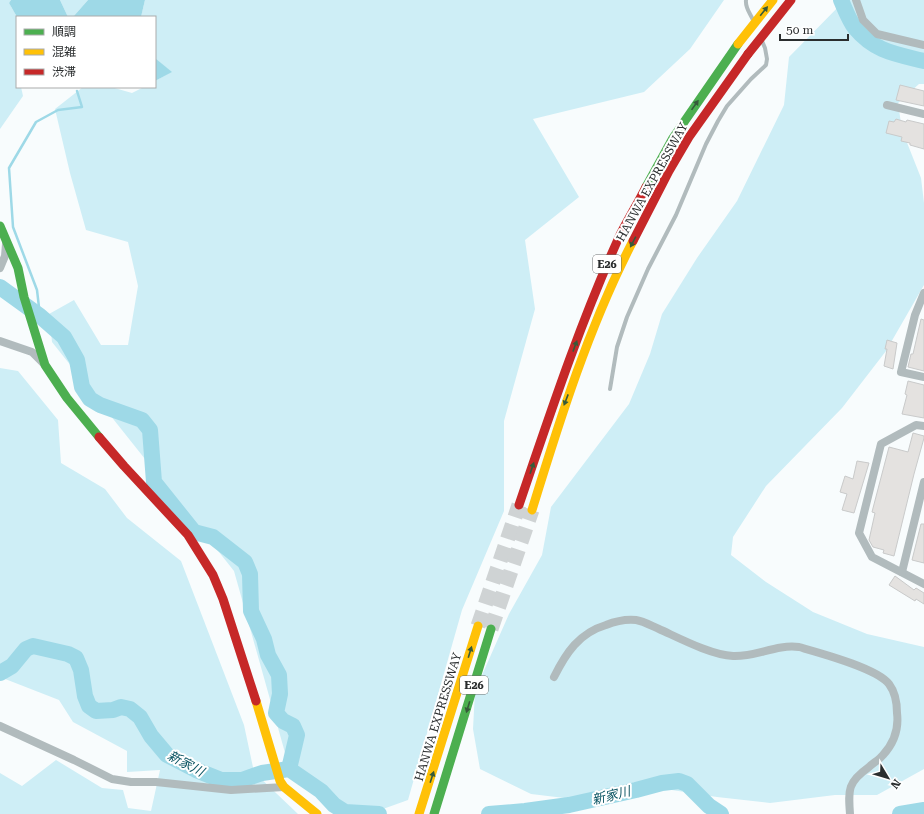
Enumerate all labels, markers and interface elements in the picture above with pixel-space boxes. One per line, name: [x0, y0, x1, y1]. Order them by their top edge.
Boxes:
one-way arrow: [760, 6, 768, 16]
legend: [16, 16, 156, 88]
scale bar: [780, 16, 848, 42]
text: 50 m: [786, 23, 813, 37]
text: 順調: [52, 25, 76, 39]
text: 混雑: [52, 45, 76, 59]
text: 渋滞: [52, 65, 76, 79]
one-way arrow: [691, 100, 699, 110]
street label: HANWA EXPRESSWAY: [613, 119, 691, 244]
one-way arrow: [629, 236, 636, 248]
road number: E26: [593, 255, 621, 273]
one-way arrow: [572, 339, 578, 351]
one-way arrow: [563, 395, 569, 407]
one-way arrow: [529, 462, 535, 474]
one-way arrow: [468, 646, 474, 658]
street label: HANWA EXPRESSWAY: [412, 650, 464, 783]
road number: E26: [460, 676, 488, 694]
one-way arrow: [464, 701, 470, 713]
water label: 新家川: [165, 748, 208, 780]
north arrow: [868, 758, 908, 798]
one-way arrow: [429, 771, 435, 783]
text: N: [887, 777, 903, 792]
water label: 新家川: [590, 783, 634, 807]

